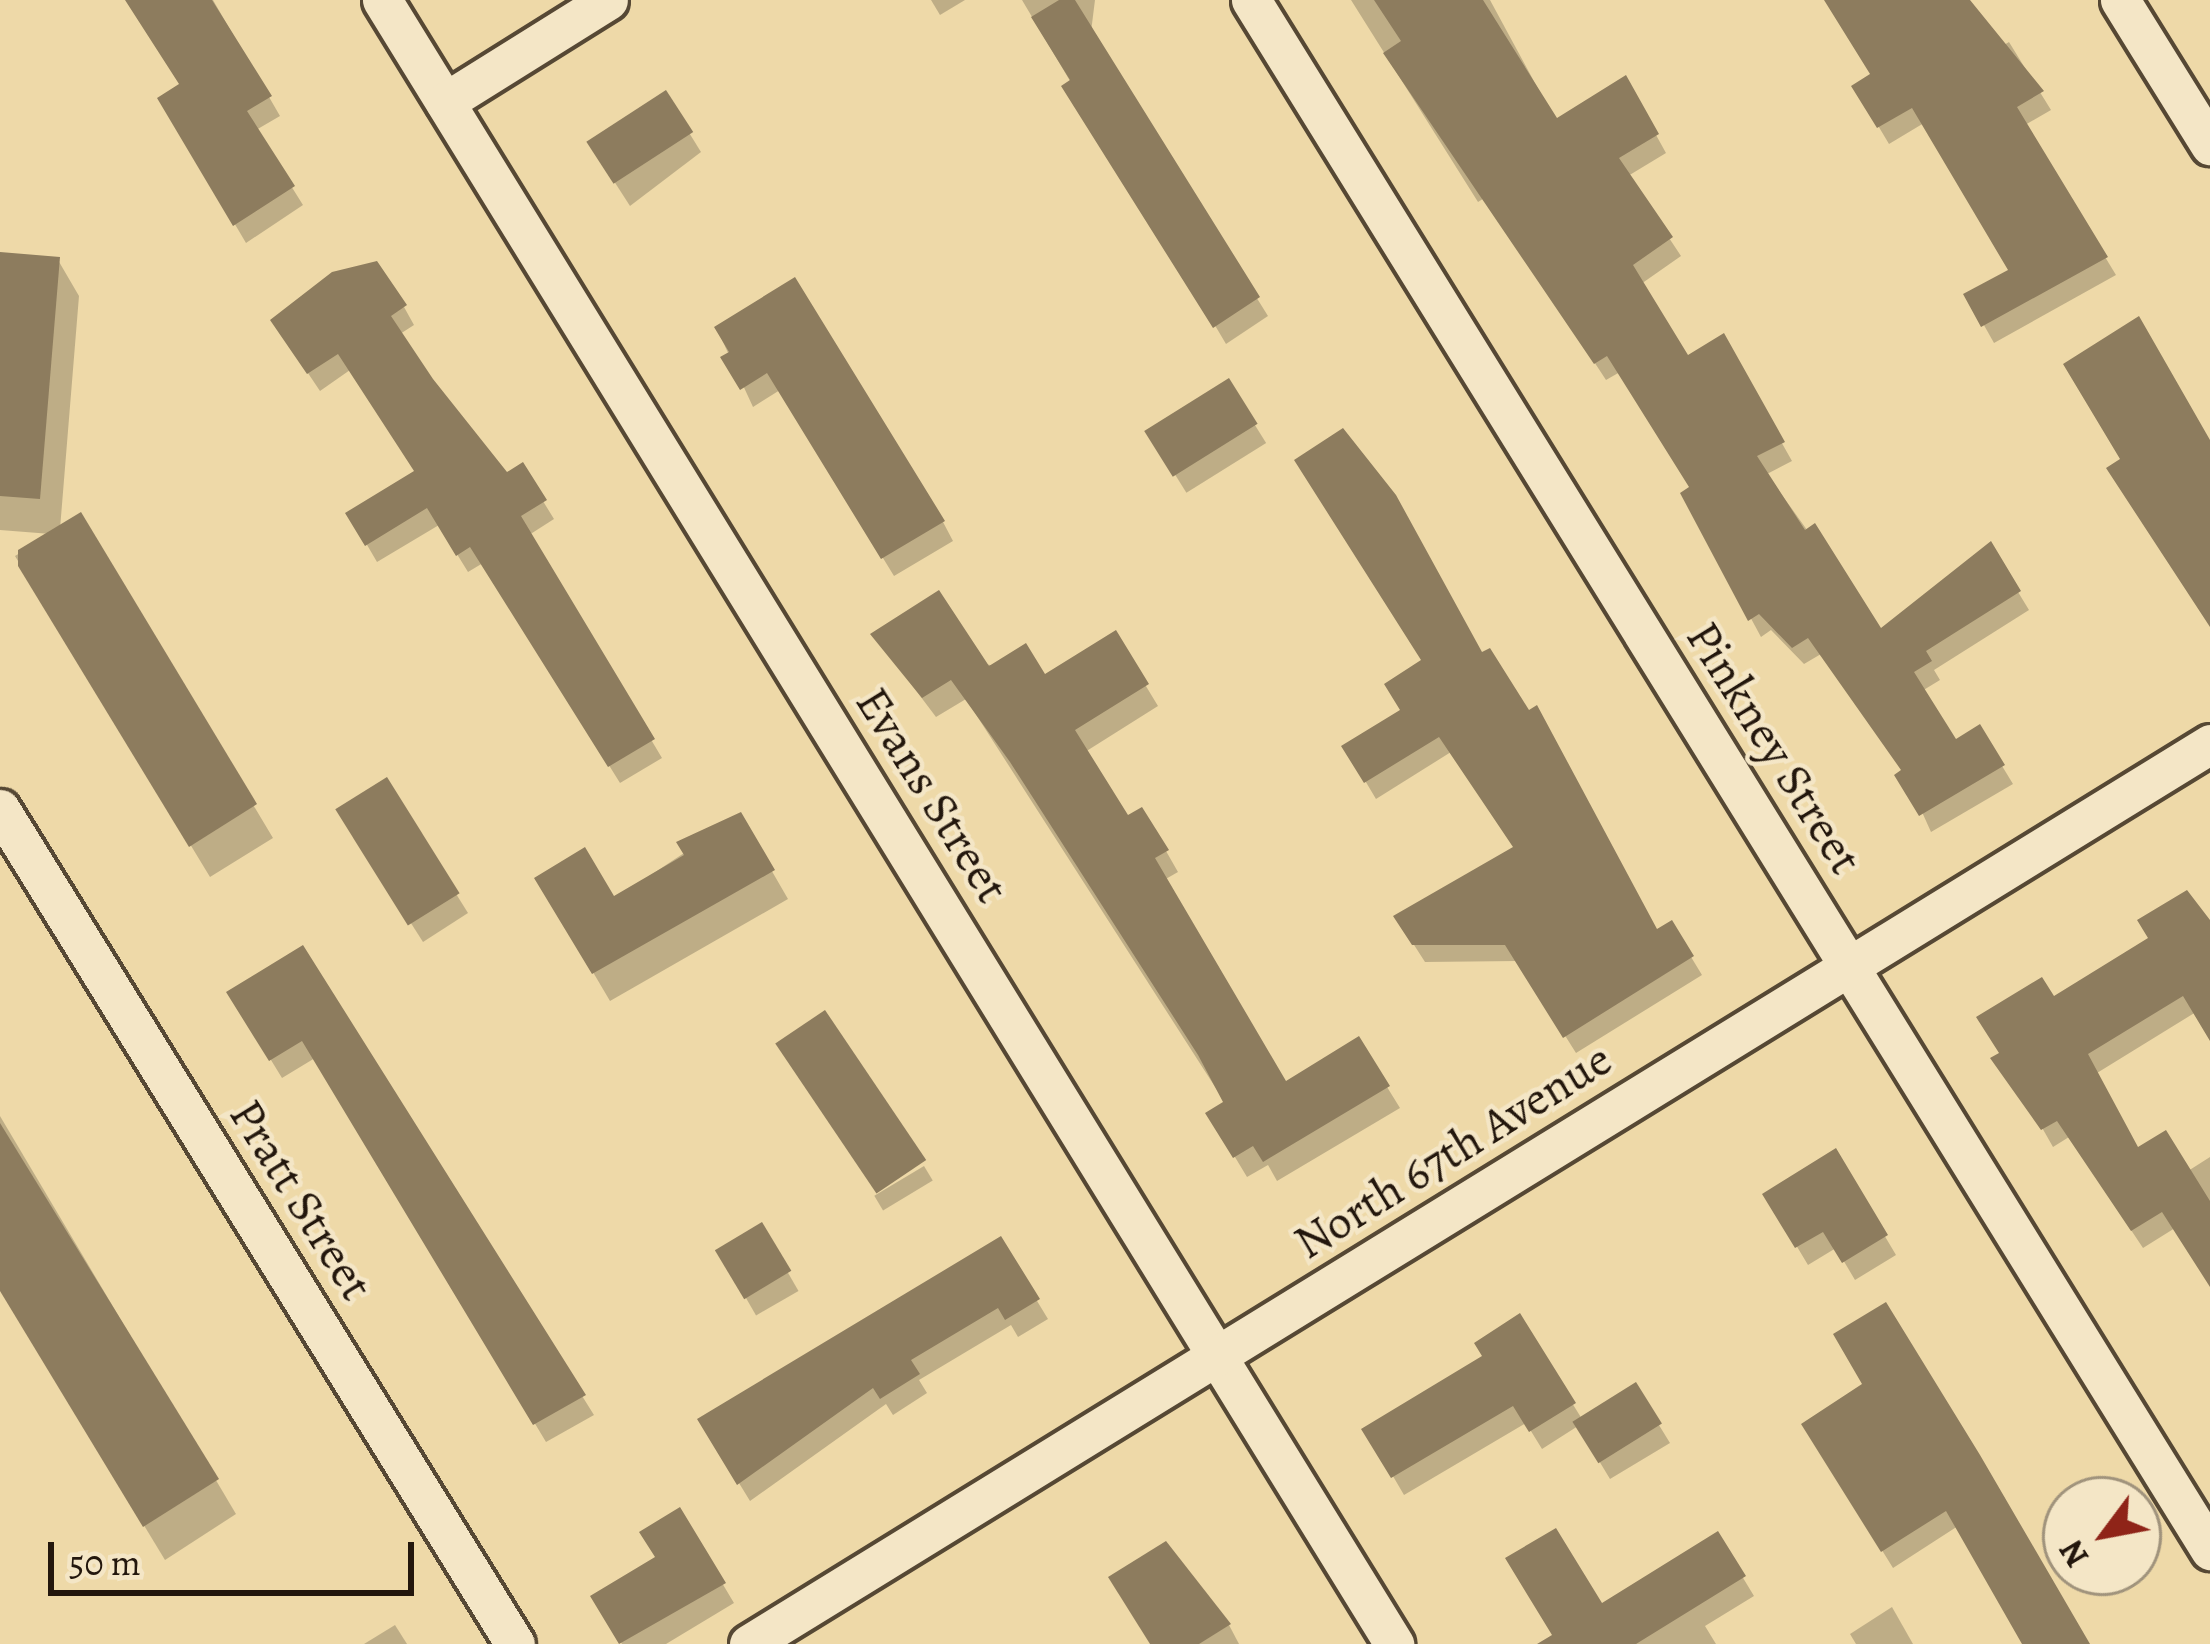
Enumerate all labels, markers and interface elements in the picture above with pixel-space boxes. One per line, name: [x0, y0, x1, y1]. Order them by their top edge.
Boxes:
street label: Pinkney Street: [1674, 611, 1874, 885]
street label: Evans Street: [843, 677, 1021, 913]
street label: North 67th Avenue: [1284, 1030, 1622, 1272]
street label: Pratt Street: [217, 1089, 385, 1311]
north arrow: [2042, 1476, 2162, 1596]
scale bar: [54, 1518, 420, 1592]
text: N: [2048, 1532, 2099, 1576]
text: 50 m: [69, 1538, 141, 1587]

